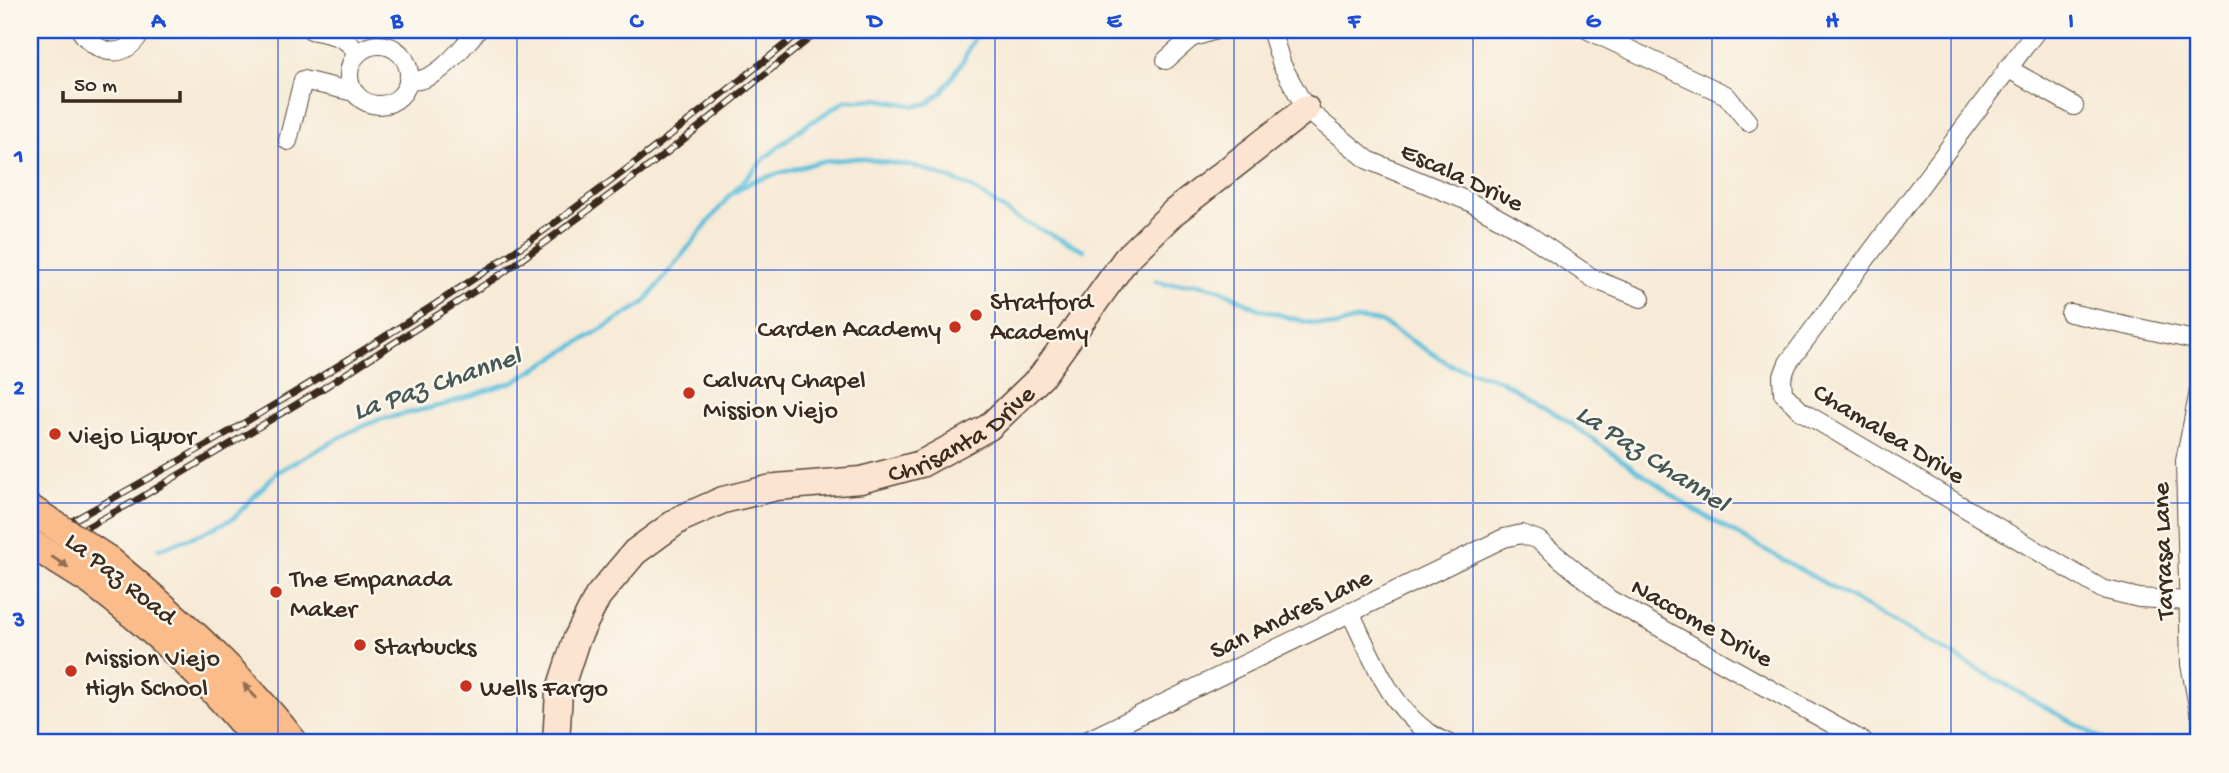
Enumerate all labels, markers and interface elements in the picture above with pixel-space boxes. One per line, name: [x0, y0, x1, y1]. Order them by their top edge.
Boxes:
text: A: [150, 9, 166, 36]
text: B: [390, 9, 404, 36]
text: C: [630, 9, 645, 36]
text: D: [866, 9, 884, 36]
text: E: [1107, 9, 1123, 36]
text: F: [1347, 9, 1362, 36]
text: G: [1586, 9, 1602, 36]
text: H: [1825, 9, 1839, 36]
text: I: [2068, 9, 2074, 36]
scale bar: [63, 60, 180, 104]
text: 50 m: [74, 75, 117, 100]
street label: Escala Drive: [1395, 137, 1528, 221]
text: 1: [13, 144, 24, 171]
place label: Stratford Academy: [990, 289, 1095, 350]
marker: Stratford Academy: [968, 307, 984, 323]
place label: Carden Academy: [758, 316, 941, 347]
marker: Carden Academy: [947, 319, 963, 335]
water label: La Paz Channel: [349, 341, 527, 429]
place label: Calvary Chapel Mission Viejo: [703, 367, 866, 428]
text: 2: [13, 376, 25, 403]
street label: Chamalea Drive: [1806, 378, 1970, 494]
street label: Chrisanta Drive: [885, 380, 1044, 492]
marker: Calvary Chapel Mission Viejo: [681, 385, 697, 401]
water label: La Paz Channel: [1569, 398, 1736, 522]
place label: Viejo Liquor: [68, 423, 198, 454]
marker: Viejo Liquor: [47, 426, 63, 442]
street label: Tarrasa Lane: [2148, 481, 2183, 622]
street label: La Paz Road: [57, 527, 183, 635]
one-way arrow: [51, 555, 70, 568]
street label: San Andres Lane: [1206, 563, 1378, 669]
place label: The Empanada Maker: [288, 566, 453, 627]
street label: Naccome Drive: [1625, 573, 1778, 677]
marker: The Empanada Maker: [268, 584, 284, 600]
text: 3: [12, 608, 25, 635]
place label: Starbucks: [374, 634, 478, 665]
marker: Starbucks: [352, 637, 368, 653]
place label: Mission Viejo High School: [85, 645, 220, 706]
marker: Mission Viejo High School: [63, 663, 79, 679]
place label: Wells Fargo: [480, 675, 608, 706]
marker: Wells Fargo: [458, 678, 474, 694]
one-way arrow: [243, 682, 259, 699]

